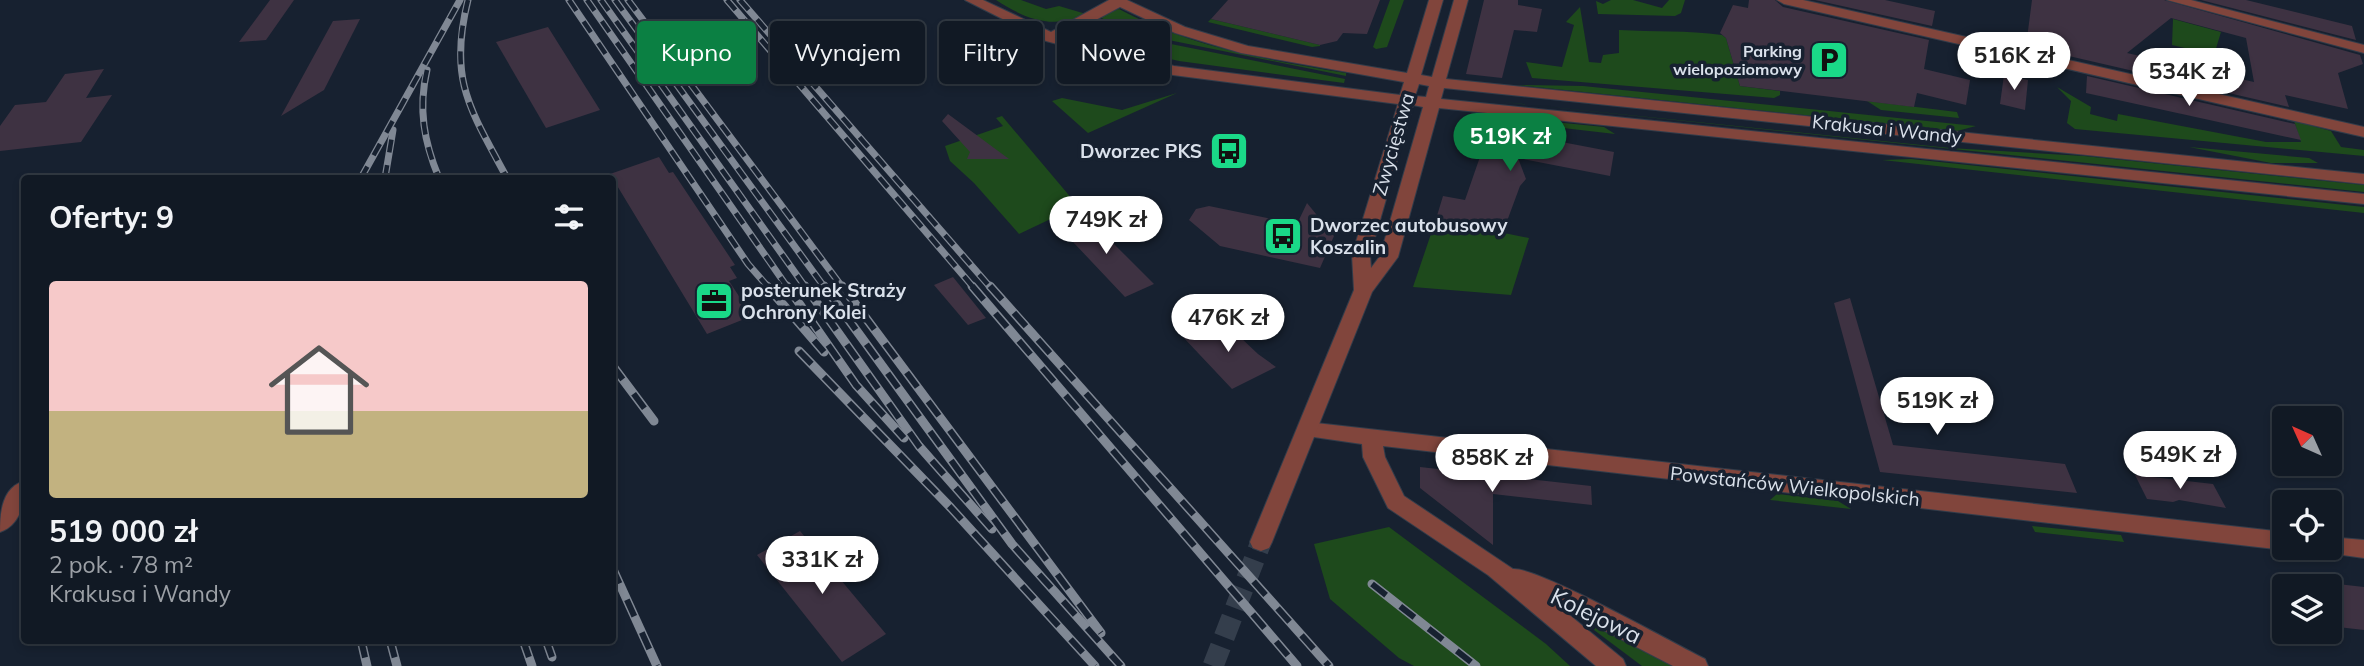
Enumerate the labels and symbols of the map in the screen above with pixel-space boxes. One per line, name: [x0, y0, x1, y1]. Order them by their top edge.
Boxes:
pin: 516K zł: [1949, 32, 2079, 92]
parking icon: Parking wielopoziomowy: [1808, 39, 1850, 81]
place label: Parking wielopoziomowy: [1673, 41, 1802, 79]
pin: 534K zł: [2124, 48, 2254, 108]
street label: Zwycięstwa: [1367, 90, 1419, 198]
street label: Krakusa i Wandy: [1811, 109, 1963, 149]
pin: 519K zł: [1445, 114, 1575, 173]
bus stop icon: Dworzec PKS: [1208, 130, 1250, 172]
place label: Dworzec PKS: [1080, 139, 1202, 163]
pin: 749K zł: [1041, 196, 1171, 256]
place label: Dworzec autobusowy Koszalin: [1310, 213, 1508, 259]
bus stop icon: Dworzec autobusowy Koszalin: [1262, 215, 1304, 257]
place label: posterunek Straży Ochrony Kolei: [741, 278, 907, 324]
office icon: posterunek Straży Ochrony Kolei: [693, 280, 735, 322]
pin: 476K zł: [1163, 294, 1293, 354]
pin: 519K zł: [1872, 378, 2002, 437]
north arrow: [2272, 406, 2342, 476]
pin: 549K zł: [2115, 432, 2245, 491]
pin: 858K zł: [1427, 434, 1557, 494]
street label: Powstańców Wielkopolskich: [1669, 461, 1921, 511]
pin: 331K zł: [757, 536, 887, 596]
street label: Kolejowa: [1546, 581, 1646, 650]

